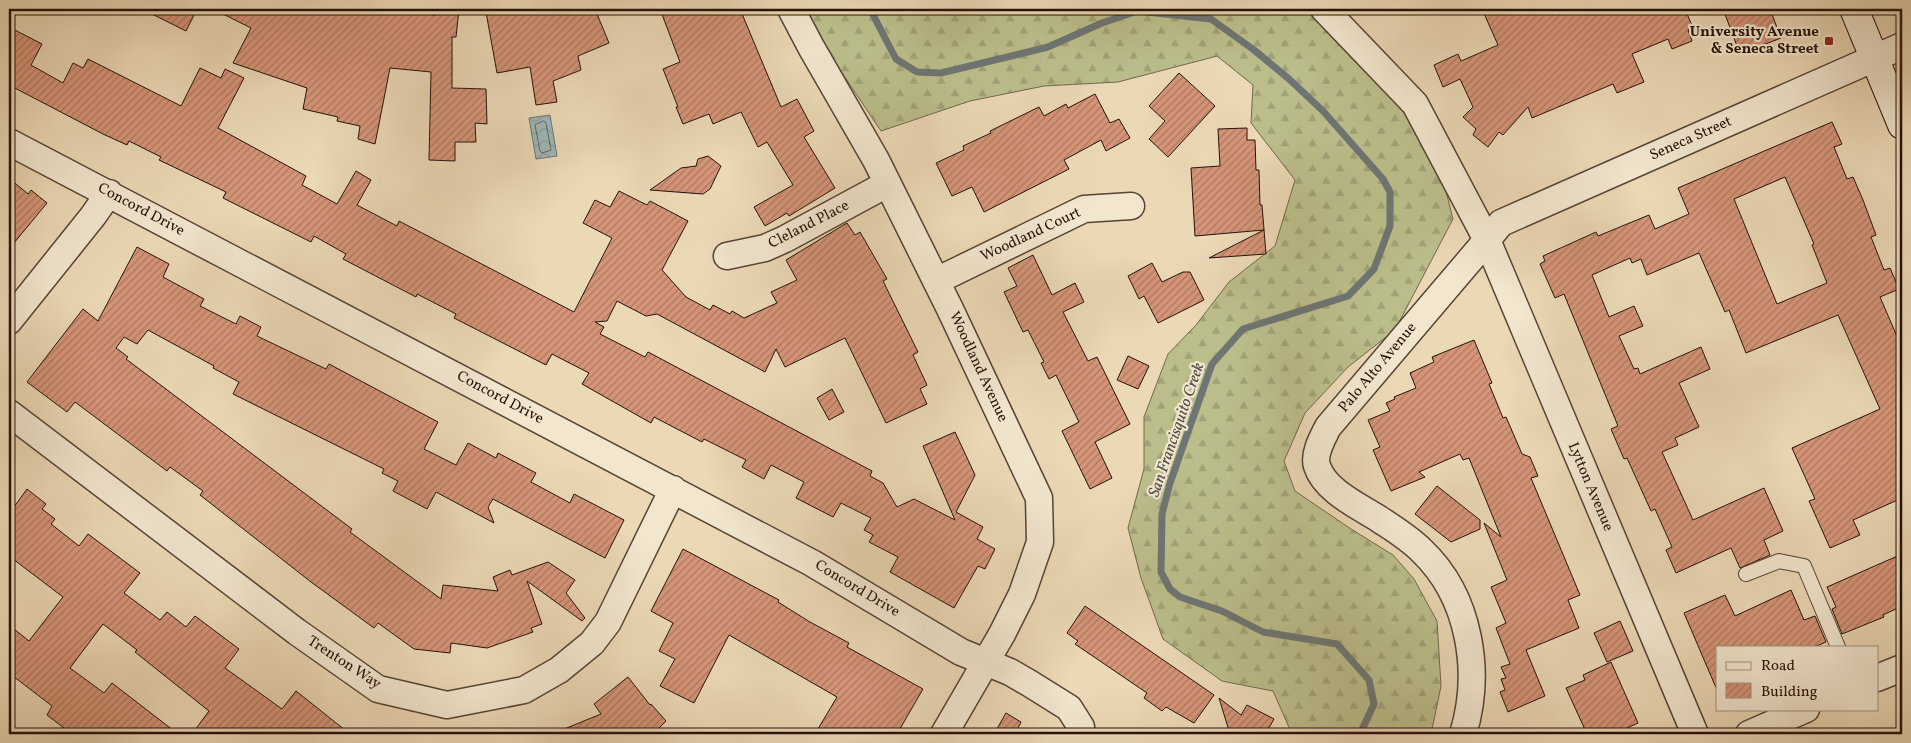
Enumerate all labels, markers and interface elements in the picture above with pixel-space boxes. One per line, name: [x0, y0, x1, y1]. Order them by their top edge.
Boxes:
place label: University Avenue & Seneca Street: [1690, 22, 1819, 60]
marker: University Avenue & Seneca Street: [1823, 35, 1835, 47]
street label: Seneca Street: [1647, 112, 1735, 166]
street label: Concord Drive: [94, 178, 188, 242]
street label: Cleland Place: [765, 196, 853, 254]
street label: Woodland Court: [977, 203, 1085, 267]
street label: Woodland Avenue: [943, 308, 1013, 426]
street label: Palo Alto Avenue: [1334, 318, 1422, 418]
water label: San Francisquito Creek: [1144, 359, 1211, 500]
street label: Concord Drive: [453, 366, 547, 430]
street label: Lytton Avenue: [1562, 439, 1618, 535]
street label: Concord Drive: [811, 555, 903, 623]
street label: Trenton Way: [303, 631, 385, 695]
legend: [1716, 646, 1878, 710]
text: Road: [1761, 656, 1795, 677]
text: Building: [1761, 682, 1818, 703]

